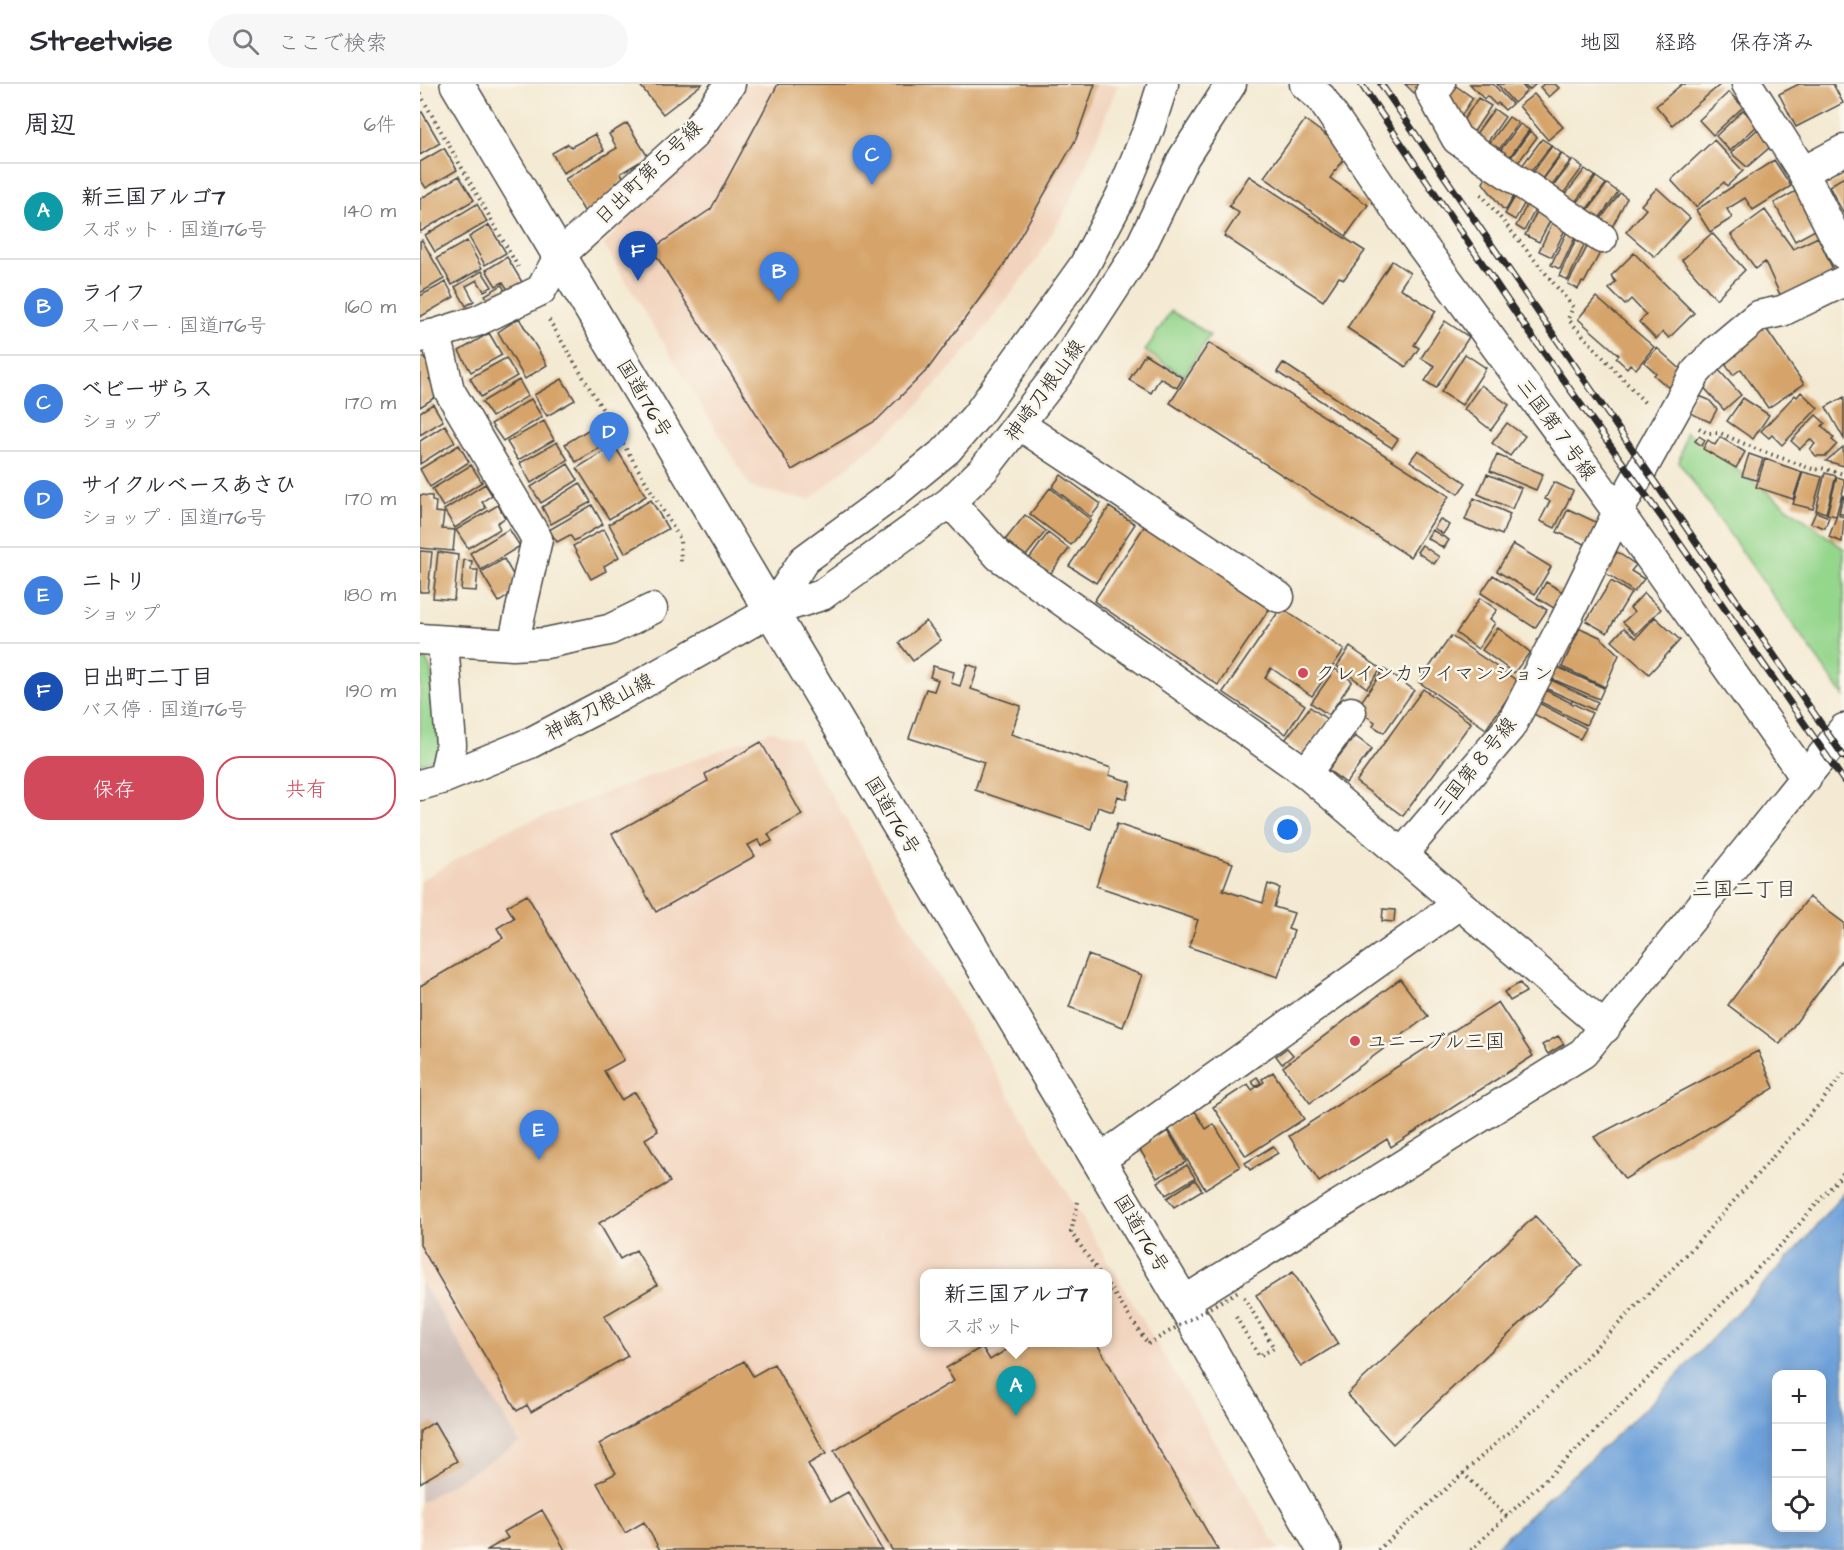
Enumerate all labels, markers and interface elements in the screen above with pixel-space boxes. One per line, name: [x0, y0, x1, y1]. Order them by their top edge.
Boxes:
search box: [208, 14, 628, 68]
text: Streetwise: [30, 22, 172, 61]
icon: search: [229, 25, 262, 58]
text: ここで検索: [277, 28, 387, 59]
text: 地図: [1580, 28, 1622, 57]
text: 経路: [1655, 28, 1697, 57]
text: 保存済み: [1730, 28, 1814, 57]
text: 周辺: [24, 107, 76, 143]
text: 6件: [363, 111, 396, 139]
street label: 日出町第５号線: [589, 114, 709, 231]
pin: C: [852, 135, 892, 185]
text: 新三国アルゴ7: [81, 182, 225, 213]
text: A: [37, 197, 50, 225]
text: 140 m: [344, 197, 396, 225]
text: スポット · 国道176号: [81, 216, 267, 244]
pin: F: [618, 232, 658, 281]
pin: B: [760, 252, 798, 302]
text: ライフ: [81, 278, 147, 309]
text: B: [36, 293, 51, 321]
text: 160 m: [345, 293, 396, 321]
text: スーパー · 国道176号: [81, 312, 266, 340]
street label: 神崎刀根山線: [998, 334, 1091, 447]
street label: 国道176号: [610, 354, 679, 443]
street label: 三国第７号線: [1510, 373, 1603, 486]
text: ベビーザらス: [81, 374, 213, 405]
text: C: [36, 389, 51, 417]
text: 170 m: [345, 389, 396, 417]
text: ショップ: [81, 408, 160, 436]
pin: D: [590, 412, 628, 462]
text: サイクルベースあさひ: [81, 470, 296, 501]
text: D: [37, 485, 50, 513]
text: 170 m: [345, 485, 396, 513]
text: ショップ · 国道176号: [81, 504, 266, 532]
text: ニトリ: [81, 566, 147, 597]
text: E: [38, 581, 49, 609]
text: 180 m: [344, 581, 396, 609]
text: ショップ: [81, 600, 160, 628]
place label: クレインカワイマンション: [1315, 660, 1553, 688]
text: 日出町二丁目: [81, 662, 213, 693]
street label: 神崎刀根山線: [540, 666, 659, 747]
marker: クレインカワイマンション: [1296, 666, 1310, 680]
text: F: [37, 677, 50, 705]
text: 190 m: [346, 677, 396, 705]
text: バス停 · 国道176号: [81, 696, 247, 724]
street label: 三国第８号線: [1426, 711, 1523, 822]
button: 保存: [24, 756, 204, 820]
button: 共有: [216, 756, 396, 820]
street label: 国道176号: [858, 771, 927, 860]
your location: [1273, 815, 1302, 844]
district label: 三国二丁目: [1692, 875, 1797, 904]
place label: ユニーブル三国: [1367, 1028, 1505, 1056]
marker: ユニーブル三国: [1348, 1034, 1362, 1048]
pin: E: [520, 1110, 558, 1160]
street label: 国道176号: [1107, 1189, 1176, 1278]
popup: [920, 1269, 1112, 1347]
text: 新三国アルゴ7: [944, 1279, 1088, 1310]
text: スポット: [944, 1313, 1024, 1341]
pin: A: [996, 1366, 1036, 1416]
map controls: [1772, 1370, 1826, 1532]
button: +: [1772, 1370, 1826, 1424]
button: −: [1772, 1424, 1826, 1478]
button: locate: [1772, 1478, 1826, 1532]

